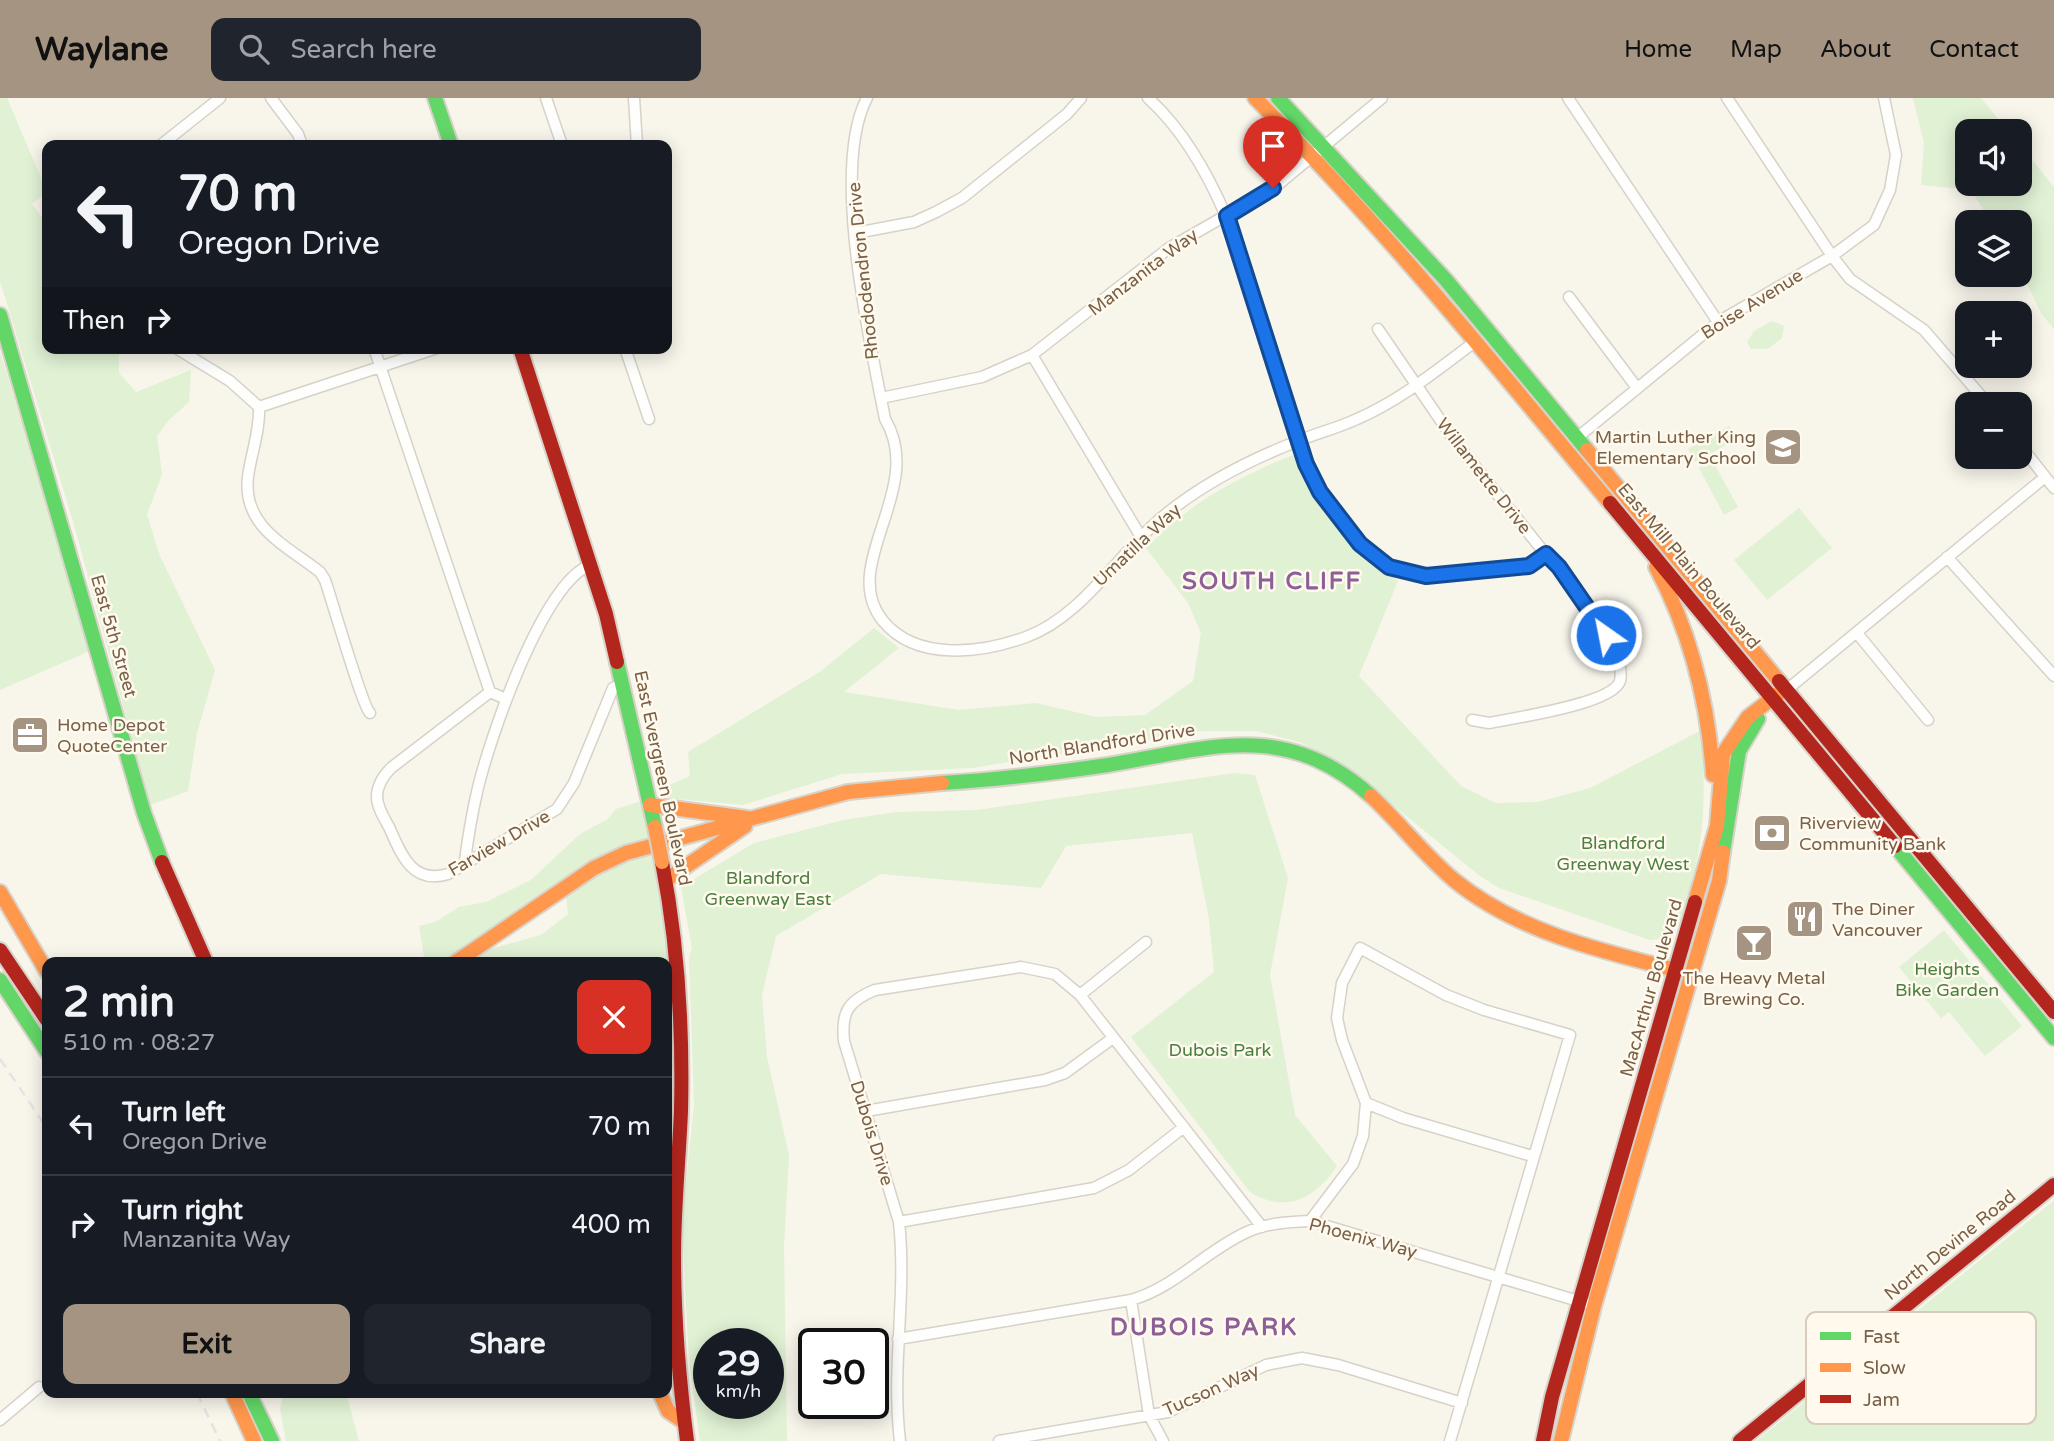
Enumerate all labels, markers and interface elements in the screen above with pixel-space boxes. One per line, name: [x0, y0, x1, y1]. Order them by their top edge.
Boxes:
search box: [211, 18, 701, 81]
text: Waylane: [35, 30, 169, 69]
icon: search: [235, 30, 273, 68]
text: Search here: [291, 34, 437, 65]
text: Home: [1624, 35, 1692, 64]
text: Map: [1730, 35, 1782, 64]
text: About: [1820, 35, 1891, 64]
text: Contact: [1929, 35, 2019, 64]
pin: [1243, 116, 1303, 188]
map controls: [1955, 119, 2032, 469]
button: sound: [1955, 119, 2032, 196]
icon: arrive: [1254, 127, 1292, 165]
text: 70 m: [178, 165, 297, 224]
icon: left: [63, 168, 154, 259]
street label: Rhododendron Drive: [843, 181, 883, 361]
button: layers: [1955, 210, 2032, 287]
street label: Manzanita Way: [1084, 223, 1202, 320]
text: Oregon Drive: [178, 225, 380, 263]
street label: Boise Avenue: [1697, 264, 1807, 344]
icon: right: [139, 301, 177, 339]
button: +: [1955, 301, 2032, 378]
text: Then: [63, 305, 125, 336]
button: −: [1955, 392, 2032, 469]
street label: Willamette Drive: [1432, 414, 1536, 538]
place label: Martin Luther King Elementary School: [1595, 426, 1756, 469]
school or university icon: Martin Luther King Elementary School: [1762, 426, 1804, 468]
street label: East Mill Plain Boulevard: [1613, 478, 1765, 654]
street label: Umatilla Way: [1089, 499, 1186, 591]
district label: SOUTH CLIFF: [1182, 567, 1362, 596]
street label: East 5th Street: [86, 572, 142, 700]
position arrow: [1569, 598, 1643, 672]
street label: East Evergreen Boulevard: [629, 668, 697, 888]
office icon: Home Depot QuoteCenter: [9, 714, 51, 756]
place label: Home Depot QuoteCenter: [57, 714, 167, 757]
street label: North Blandford Drive: [1007, 718, 1197, 770]
street label: Farview Drive: [444, 805, 554, 881]
bank icon: Riverview Community Bank: [1751, 812, 1793, 854]
place label: Riverview Community Bank: [1799, 812, 1946, 855]
park label: Blandford Greenway West: [1557, 832, 1690, 875]
park label: Blandford Greenway East: [705, 867, 832, 910]
street label: MacArthur Boulevard: [1615, 897, 1687, 1079]
restaurant icon: The Diner Vancouver: [1784, 898, 1826, 940]
place label: The Diner Vancouver: [1832, 898, 1923, 941]
bar icon: The Heavy Metal Brewing Co.: [1733, 922, 1775, 964]
park label: Heights Bike Garden: [1895, 958, 1999, 1001]
place label: The Heavy Metal Brewing Co.: [1683, 967, 1825, 1010]
text: 2 min: [63, 977, 175, 1028]
button: close: [577, 980, 651, 1054]
text: 510 m · 08:27: [63, 1029, 215, 1057]
park label: Dubois Park: [1169, 1039, 1272, 1061]
street label: Dubois Drive: [846, 1078, 898, 1188]
text: Turn left: [122, 1097, 225, 1128]
icon: left: [63, 1107, 101, 1145]
text: 70 m: [588, 1111, 651, 1142]
text: Oregon Drive: [122, 1128, 267, 1156]
street label: North Devine Road: [1880, 1185, 2020, 1305]
text: Turn right: [122, 1195, 243, 1226]
icon: right: [63, 1205, 101, 1243]
text: 400 m: [571, 1209, 651, 1240]
street label: Phoenix Way: [1307, 1213, 1420, 1263]
text: Manzanita Way: [122, 1226, 290, 1254]
button: Exit: [63, 1304, 350, 1384]
button: Share: [364, 1304, 651, 1384]
legend: [1806, 1312, 2036, 1424]
district label: DUBOIS PARK: [1110, 1313, 1298, 1342]
text: Fast: [1863, 1326, 1900, 1348]
speed limit sign: 30: [798, 1328, 889, 1419]
text: 29: [717, 1343, 760, 1385]
text: Slow: [1863, 1357, 1906, 1379]
street label: Tucson Way: [1160, 1359, 1263, 1421]
text: km/h: [716, 1380, 761, 1402]
text: Jam: [1863, 1389, 1900, 1411]

